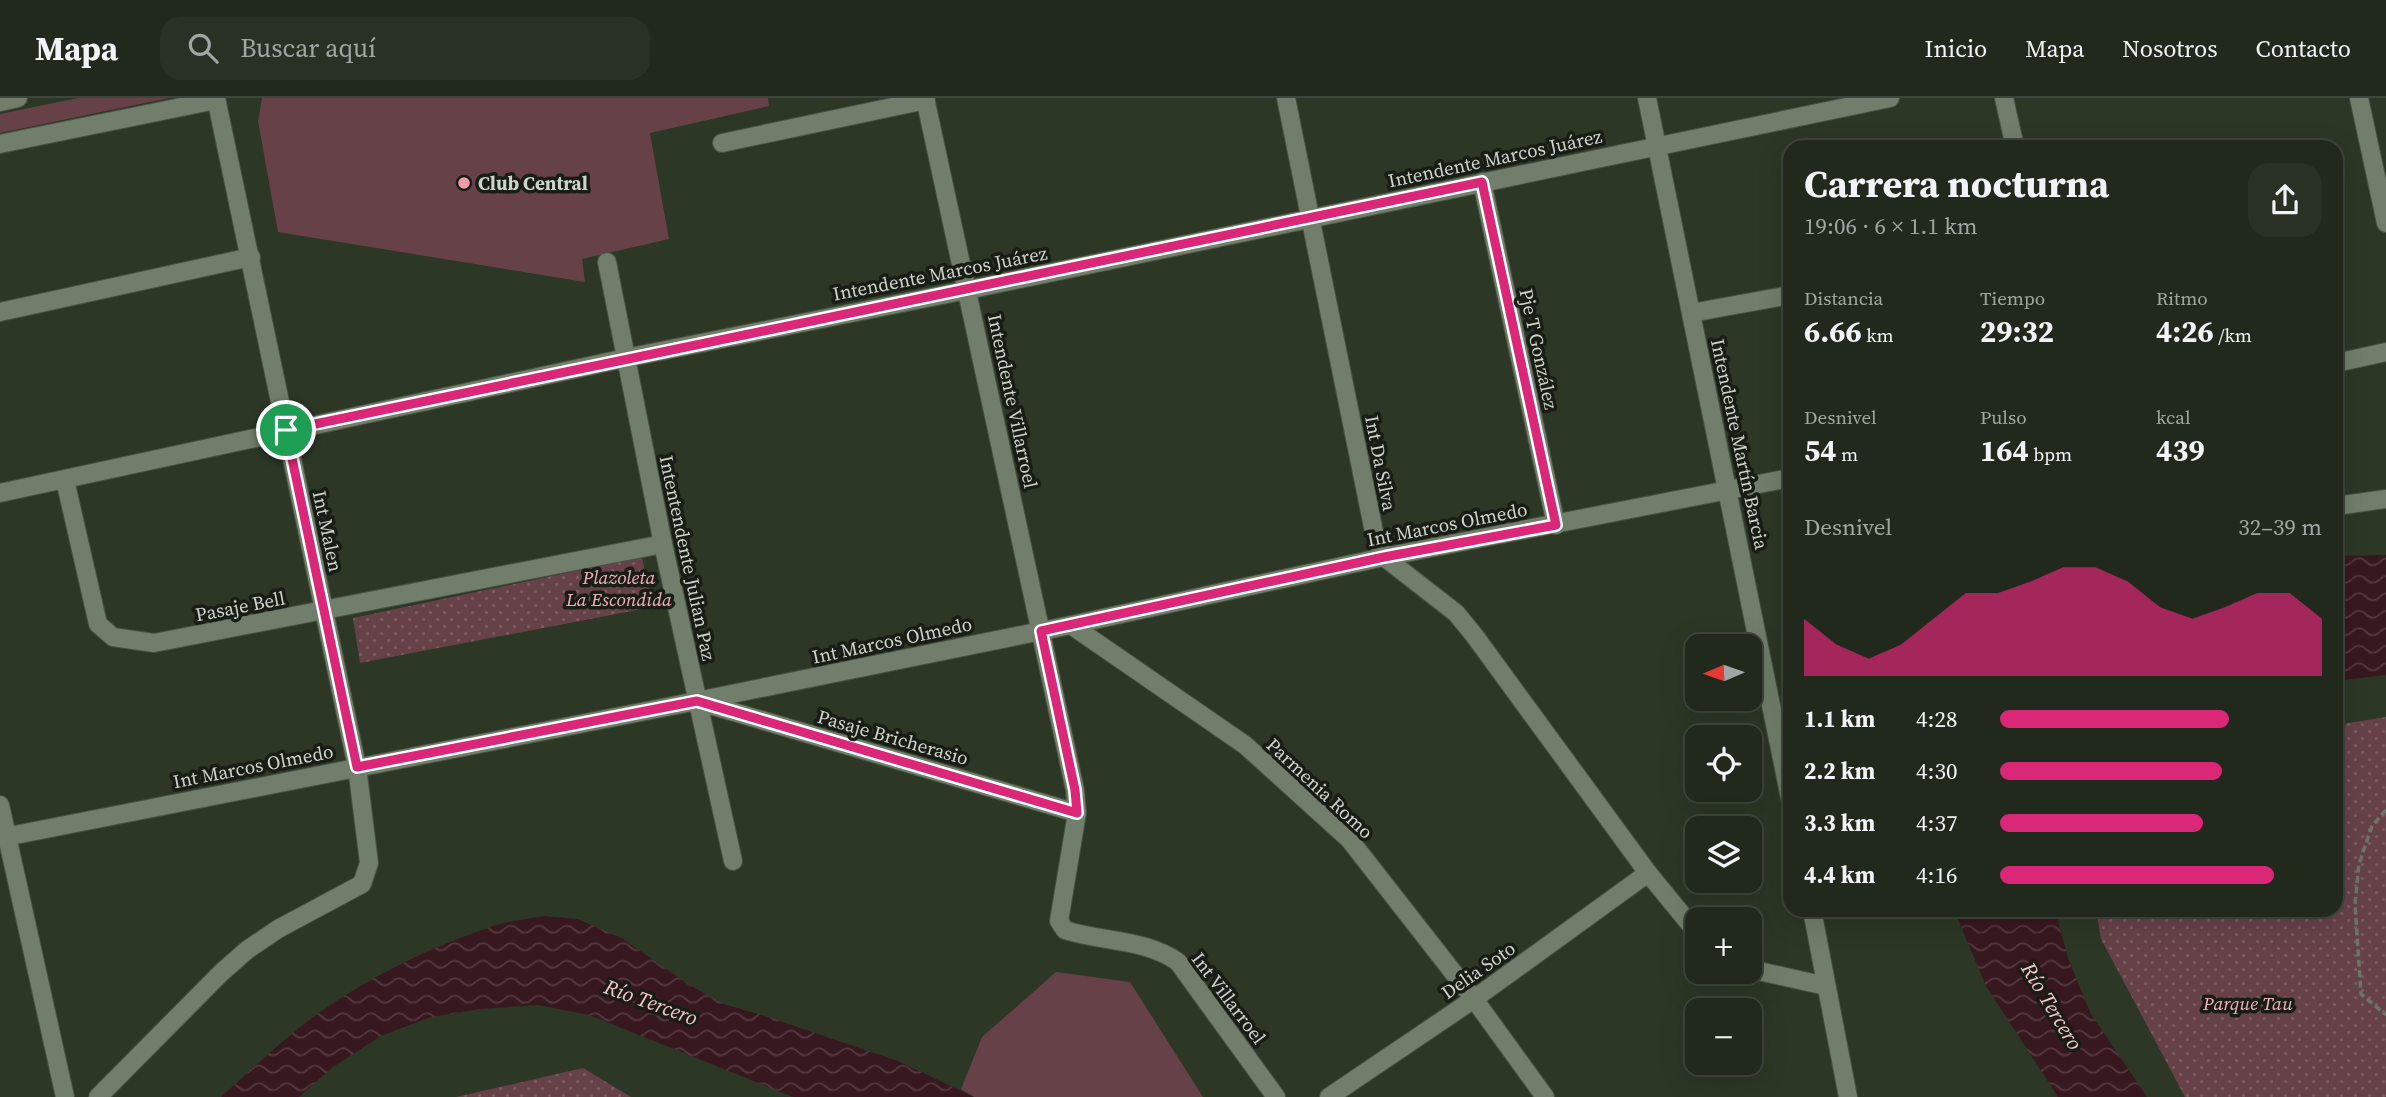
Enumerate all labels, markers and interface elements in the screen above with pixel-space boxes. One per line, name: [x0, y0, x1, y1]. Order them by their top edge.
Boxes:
search box: [160, 17, 650, 80]
text: Mapa: [35, 26, 118, 71]
icon: search: [184, 29, 222, 67]
text: Buscar aquí: [240, 30, 376, 66]
text: Inicio: [1925, 32, 1987, 65]
text: Mapa: [2025, 32, 2084, 65]
text: Nosotros: [2122, 32, 2218, 65]
text: Contacto: [2256, 32, 2351, 65]
street label: Intendente Marcos Juárez: [1386, 123, 1605, 193]
text: Carrera nocturna: [1804, 158, 2109, 210]
button: share: [2248, 163, 2322, 237]
place label: Club Central: [478, 170, 588, 196]
marker: Club Central: [456, 175, 472, 191]
text: 19:06 · 6 × 1.1 km: [1804, 210, 1978, 242]
street label: Intendente Marcos Juárez: [831, 239, 1050, 307]
text: Distancia: [1804, 285, 1883, 311]
text: Tiempo: [1980, 285, 2045, 311]
text: Ritmo: [2156, 285, 2208, 311]
street label: Pje T González: [1513, 286, 1565, 412]
street label: Intendente Villarroel: [982, 311, 1044, 491]
text: 6.66: [1804, 311, 1862, 352]
text: 29:32: [1980, 311, 2054, 352]
text: 4:26: [2156, 311, 2214, 352]
text: km: [1862, 322, 1894, 348]
text: /km: [2214, 322, 2252, 348]
street label: Intendente Martín Barcia: [1705, 336, 1775, 552]
pin: [256, 400, 316, 460]
text: Desnivel: [1804, 404, 1877, 430]
text: Pulso: [1980, 404, 2027, 430]
text: kcal: [2156, 404, 2191, 430]
icon: arrive: [267, 411, 305, 449]
street label: Int Da Silva: [1359, 413, 1403, 513]
text: 54: [1804, 430, 1837, 471]
text: 164: [1980, 430, 2029, 471]
text: 439: [2156, 430, 2205, 471]
text: m: [1837, 441, 1858, 467]
text: bpm: [2029, 441, 2072, 467]
street label: Intentendente Julian Paz: [654, 453, 723, 663]
street label: Int Malen: [307, 488, 349, 574]
street label: Int Marcos Olmedo: [1365, 496, 1529, 552]
text: Desnivel: [1804, 511, 1892, 543]
text: 32–39 m: [2238, 511, 2322, 543]
park label: Plazoleta La Escondida: [565, 564, 672, 612]
street label: Pasaje Bell: [193, 584, 287, 627]
street label: Int Marcos Olmedo: [810, 610, 974, 670]
north arrow: [1685, 634, 1762, 710]
map controls: [1685, 634, 1762, 1075]
street label: Pasaje Bricherasio: [815, 703, 971, 771]
text: 1.1 km: [1804, 703, 1875, 735]
text: 4:28: [1916, 703, 1957, 735]
button: locate: [1685, 725, 1762, 802]
street label: Parmenia Romo: [1261, 732, 1379, 844]
street label: Int Marcos Olmedo: [171, 738, 335, 794]
text: 2.2 km: [1804, 755, 1875, 787]
text: 4:30: [1916, 755, 1957, 787]
text: 3.3 km: [1804, 807, 1875, 839]
text: 4:37: [1916, 807, 1957, 839]
button: layers: [1685, 816, 1762, 893]
text: 4.4 km: [1804, 859, 1875, 891]
text: 4:16: [1916, 859, 1957, 891]
button: +: [1685, 907, 1762, 984]
street label: Delia Soto: [1436, 935, 1520, 1005]
street label: Int Villarroel: [1186, 947, 1272, 1049]
water label: Río Tercero: [2014, 956, 2090, 1055]
water label: Río Tercero: [599, 971, 702, 1032]
park label: Parque Tau: [2202, 990, 2293, 1016]
button: −: [1685, 998, 1762, 1075]

